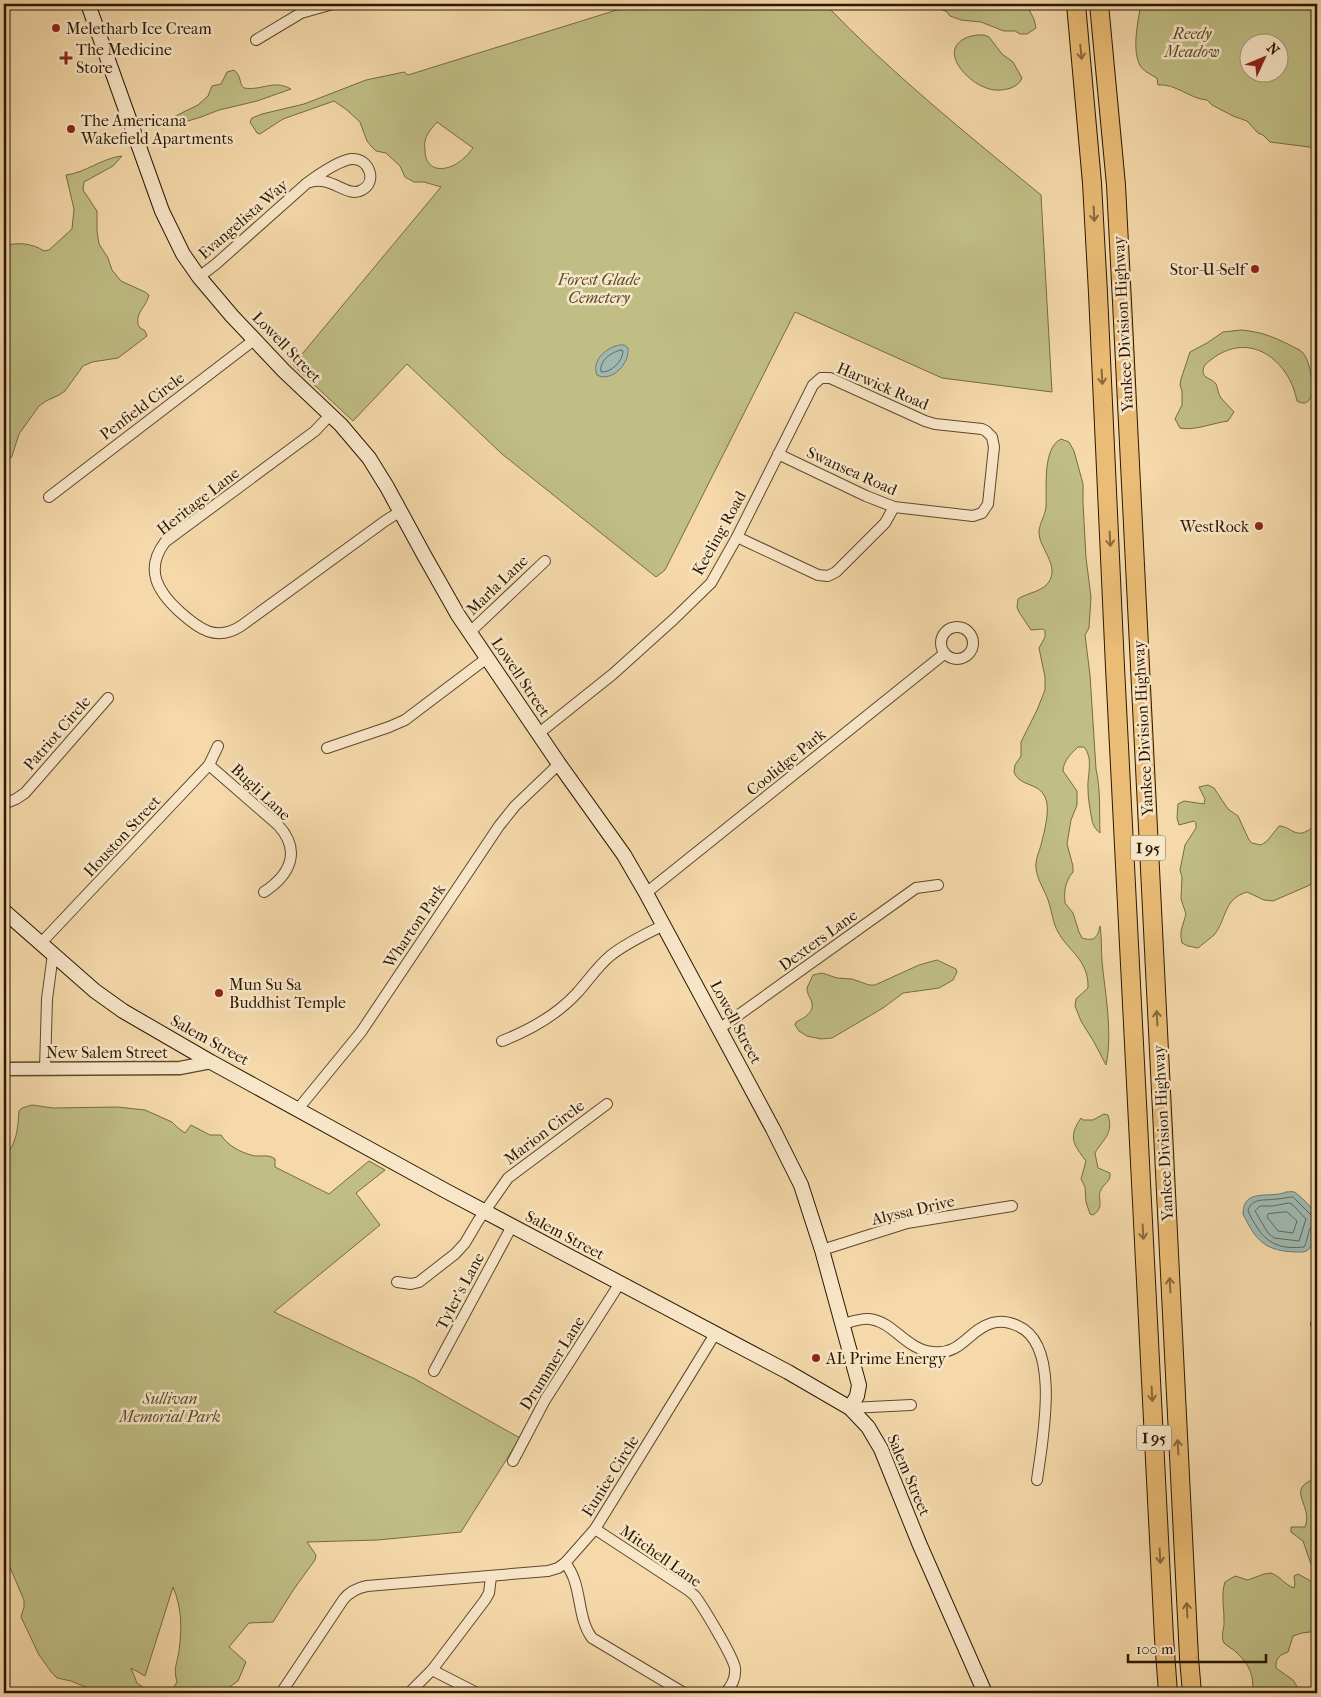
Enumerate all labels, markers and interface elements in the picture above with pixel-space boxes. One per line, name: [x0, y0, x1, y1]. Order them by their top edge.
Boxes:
place label: Meletharb Ice Cream: [66, 19, 212, 38]
marker: Meletharb Ice Cream: [50, 22, 62, 34]
park label: Reedy Meadow: [1163, 24, 1220, 61]
north arrow: [1238, 32, 1288, 82]
place label: The Medicine Store: [76, 40, 172, 77]
text: N: [1263, 40, 1283, 59]
one-way arrow: [1076, 44, 1086, 60]
marker: The Medicine Store: [60, 52, 72, 64]
place label: The Americana Wakefield Apartments: [80, 111, 233, 148]
marker: The Americana Wakefield Apartments: [65, 123, 77, 135]
street label: Evangelista Way: [194, 175, 292, 263]
one-way arrow: [1089, 206, 1098, 222]
street label: Yankee Division Highway: [1109, 235, 1137, 413]
place label: Stor-U-Self: [1170, 260, 1249, 279]
marker: Stor-U-Self: [1249, 263, 1261, 275]
park label: Forest Glade Cemetery: [557, 270, 641, 307]
street label: Lowell Street: [248, 308, 326, 387]
street label: Harwick Road: [834, 358, 932, 414]
street label: Penfield Circle: [96, 368, 188, 444]
one-way arrow: [1098, 368, 1107, 384]
street label: Swansea Road: [804, 443, 900, 499]
street label: Heritage Lane: [153, 463, 243, 539]
street label: Keeling Road: [688, 487, 750, 578]
place label: WestRock: [1179, 517, 1250, 536]
marker: WestRock: [1253, 520, 1265, 532]
one-way arrow: [1105, 531, 1114, 547]
street label: Marla Lane: [462, 551, 532, 619]
street label: Lowell Street: [488, 634, 555, 720]
street label: Yankee Division Highway: [1129, 639, 1157, 817]
street label: Patriot Circle: [19, 692, 95, 774]
street label: Coolidge Park: [743, 724, 830, 800]
street label: Bugli Lane: [227, 760, 295, 825]
street label: Houston Street: [80, 791, 165, 881]
road number: I 95: [1130, 836, 1166, 860]
street label: Wharton Park: [378, 880, 449, 972]
street label: Dexters Lane: [775, 905, 861, 975]
place label: Mun Su Sa Buddhist Temple: [229, 975, 346, 1012]
street label: Lowell Street: [706, 977, 766, 1067]
marker: Mun Su Sa Buddhist Temple: [213, 987, 225, 999]
one-way arrow: [1152, 1010, 1161, 1026]
street label: Salem Street: [167, 1011, 253, 1070]
street label: New Salem Street: [46, 1043, 168, 1062]
street label: Yankee Division Highway: [1149, 1044, 1177, 1222]
street label: Marion Circle: [500, 1096, 588, 1168]
street label: Alyssa Drive: [869, 1191, 956, 1229]
street label: Salem Street: [522, 1206, 608, 1264]
one-way arrow: [1139, 1223, 1148, 1239]
street label: Tyler's Lane: [432, 1249, 488, 1333]
one-way arrow: [1166, 1277, 1175, 1293]
street label: Drummer Lane: [516, 1313, 588, 1413]
place label: AL Prime Energy: [825, 1349, 946, 1368]
marker: AL Prime Energy: [810, 1352, 822, 1364]
one-way arrow: [1147, 1386, 1156, 1402]
park label: Sullivan Memorial Park: [118, 1389, 221, 1426]
road number: I 95: [1136, 1426, 1172, 1450]
street label: Salem Street: [883, 1431, 935, 1519]
street label: Eunice Circle: [577, 1432, 643, 1520]
one-way arrow: [1174, 1440, 1183, 1456]
street label: Mitchell Lane: [617, 1521, 706, 1591]
one-way arrow: [1155, 1548, 1164, 1564]
one-way arrow: [1182, 1602, 1191, 1618]
scale bar: [1128, 1632, 1266, 1664]
text: 100 m: [1136, 1640, 1174, 1658]

